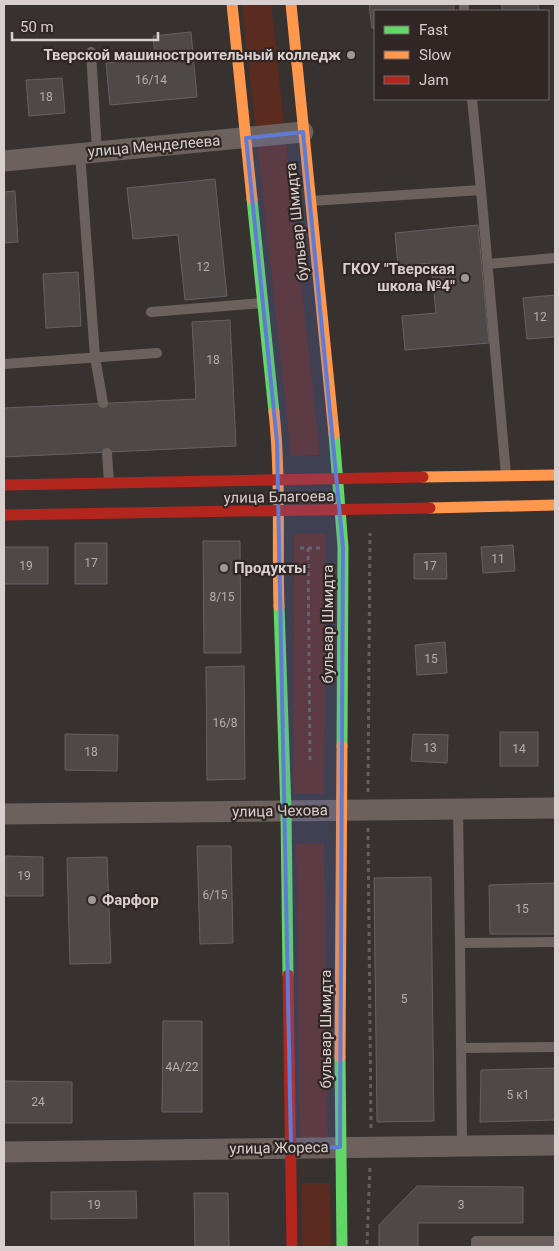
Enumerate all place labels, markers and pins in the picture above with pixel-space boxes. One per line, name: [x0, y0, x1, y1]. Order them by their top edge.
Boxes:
place label: Тверской машиностроительный колледж: [43, 46, 341, 64]
marker: Тверской машиностроительный колледж: [345, 49, 357, 61]
place label: ГКОУ "Тверская школа №4": [343, 260, 455, 295]
marker: ГКОУ "Тверская школа №4": [459, 272, 471, 284]
place label: Продукты: [234, 559, 307, 577]
marker: Продукты: [218, 562, 230, 574]
place label: Фарфор: [102, 891, 159, 909]
marker: Фарфор: [86, 894, 98, 906]

